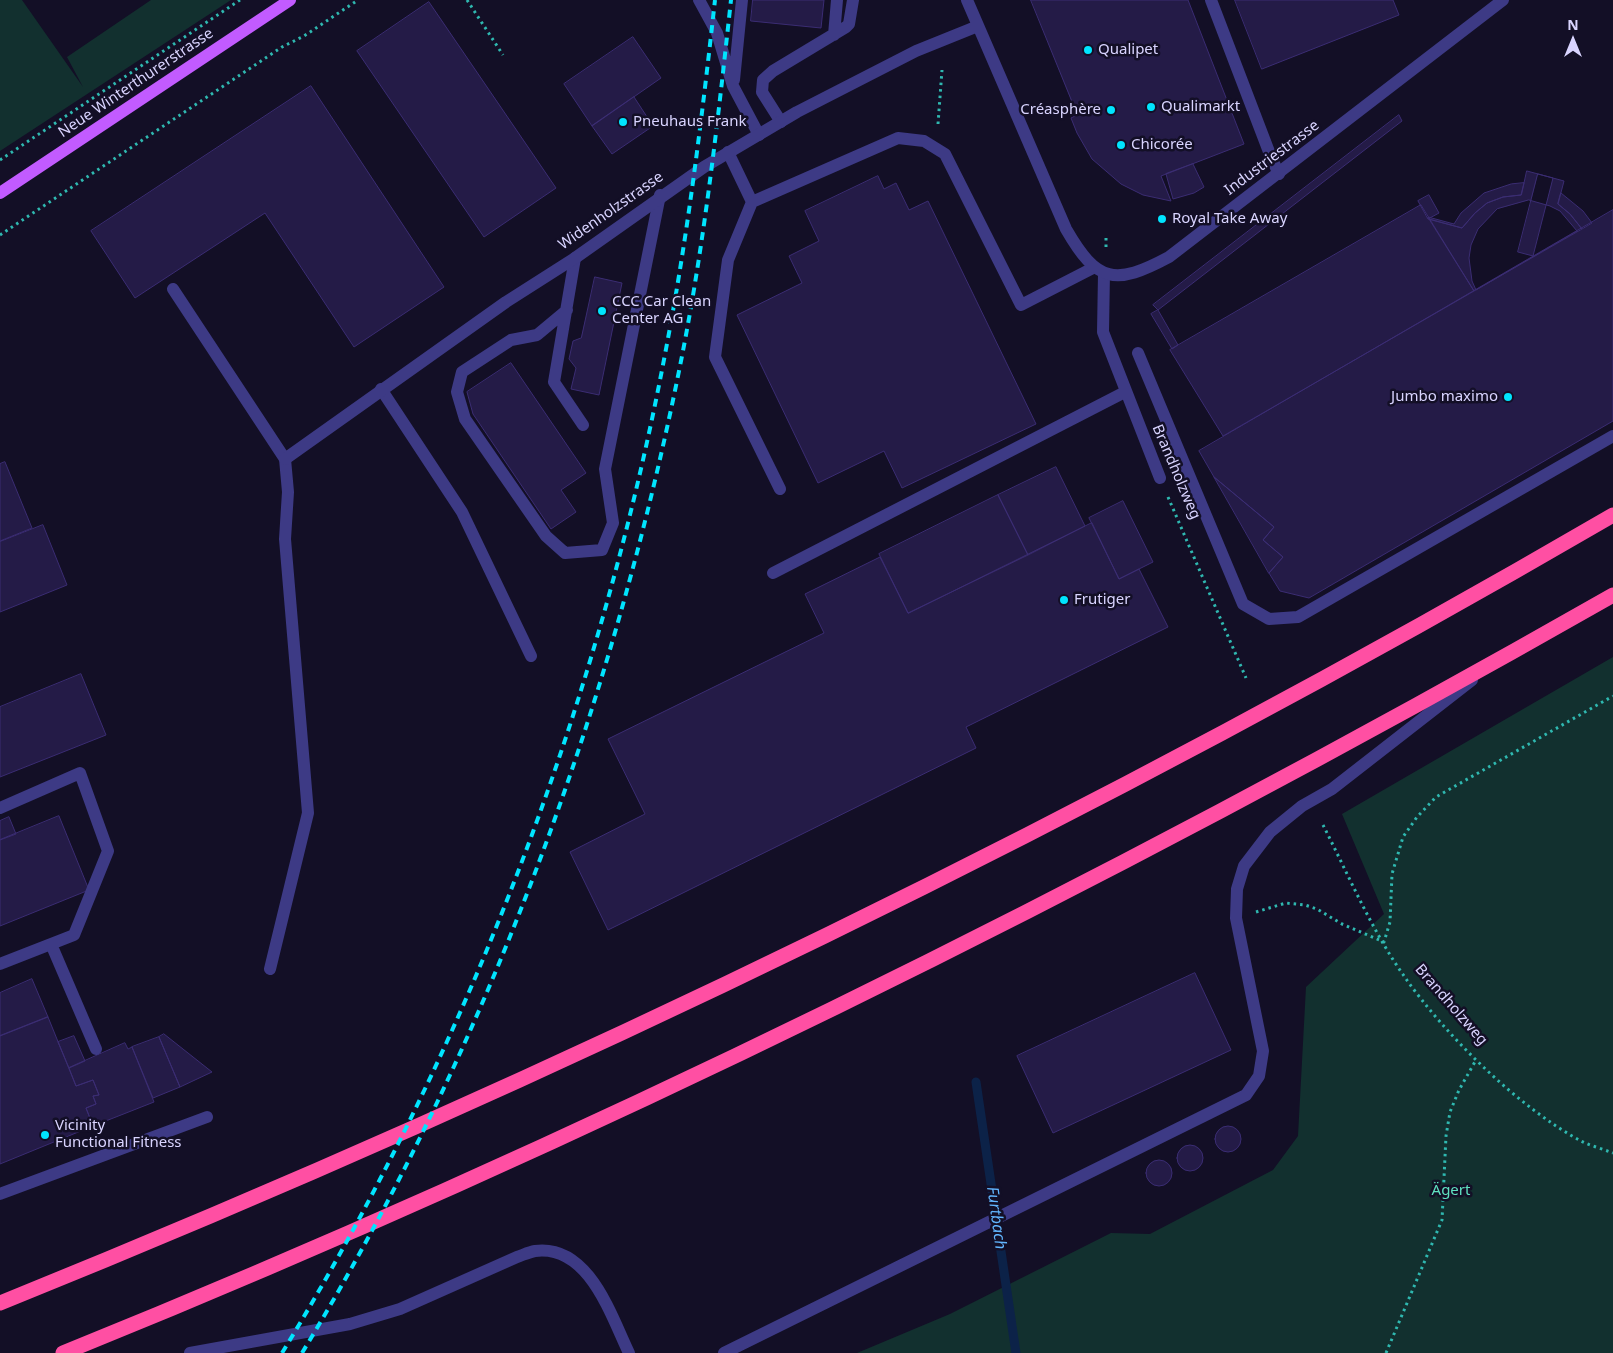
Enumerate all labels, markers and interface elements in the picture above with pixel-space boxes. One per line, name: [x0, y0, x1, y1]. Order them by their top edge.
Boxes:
north arrow: [1548, 15, 1598, 65]
text: N: [1567, 15, 1579, 34]
street label: Neue Winterthurerstrasse: [55, 24, 217, 142]
place label: Qualipet: [1098, 41, 1158, 59]
marker: Qualipet: [1082, 44, 1094, 56]
place label: Qualimarkt: [1161, 98, 1240, 116]
place label: Créasphère: [1020, 101, 1101, 119]
marker: Qualimarkt: [1145, 101, 1157, 113]
marker: Créasphère: [1105, 104, 1117, 116]
place label: Pneuhaus Frank: [633, 113, 746, 131]
marker: Pneuhaus Frank: [617, 116, 629, 128]
street label: Industriestrasse: [1221, 117, 1323, 199]
place label: Chicorée: [1131, 136, 1193, 154]
marker: Chicorée: [1115, 139, 1127, 151]
street label: Widenholzstrasse: [555, 168, 667, 254]
place label: Royal Take Away: [1172, 210, 1287, 228]
marker: Royal Take Away: [1156, 213, 1168, 225]
place label: CCC Car Clean Center AG: [612, 293, 711, 328]
marker: CCC Car Clean Center AG: [596, 305, 608, 317]
place label: Jumbo maximo: [1391, 388, 1498, 406]
marker: Jumbo maximo: [1502, 391, 1514, 403]
street label: Brandholzweg: [1148, 422, 1204, 522]
place label: Frutiger: [1074, 591, 1130, 609]
marker: Frutiger: [1058, 594, 1070, 606]
street label: Brandholzweg: [1411, 961, 1491, 1049]
place label: Vicinity Functional Fitness: [55, 1117, 182, 1152]
marker: Vicinity Functional Fitness: [39, 1129, 51, 1141]
park label: Ägert: [1432, 1182, 1470, 1200]
water label: Furtbach: [982, 1185, 1010, 1251]

